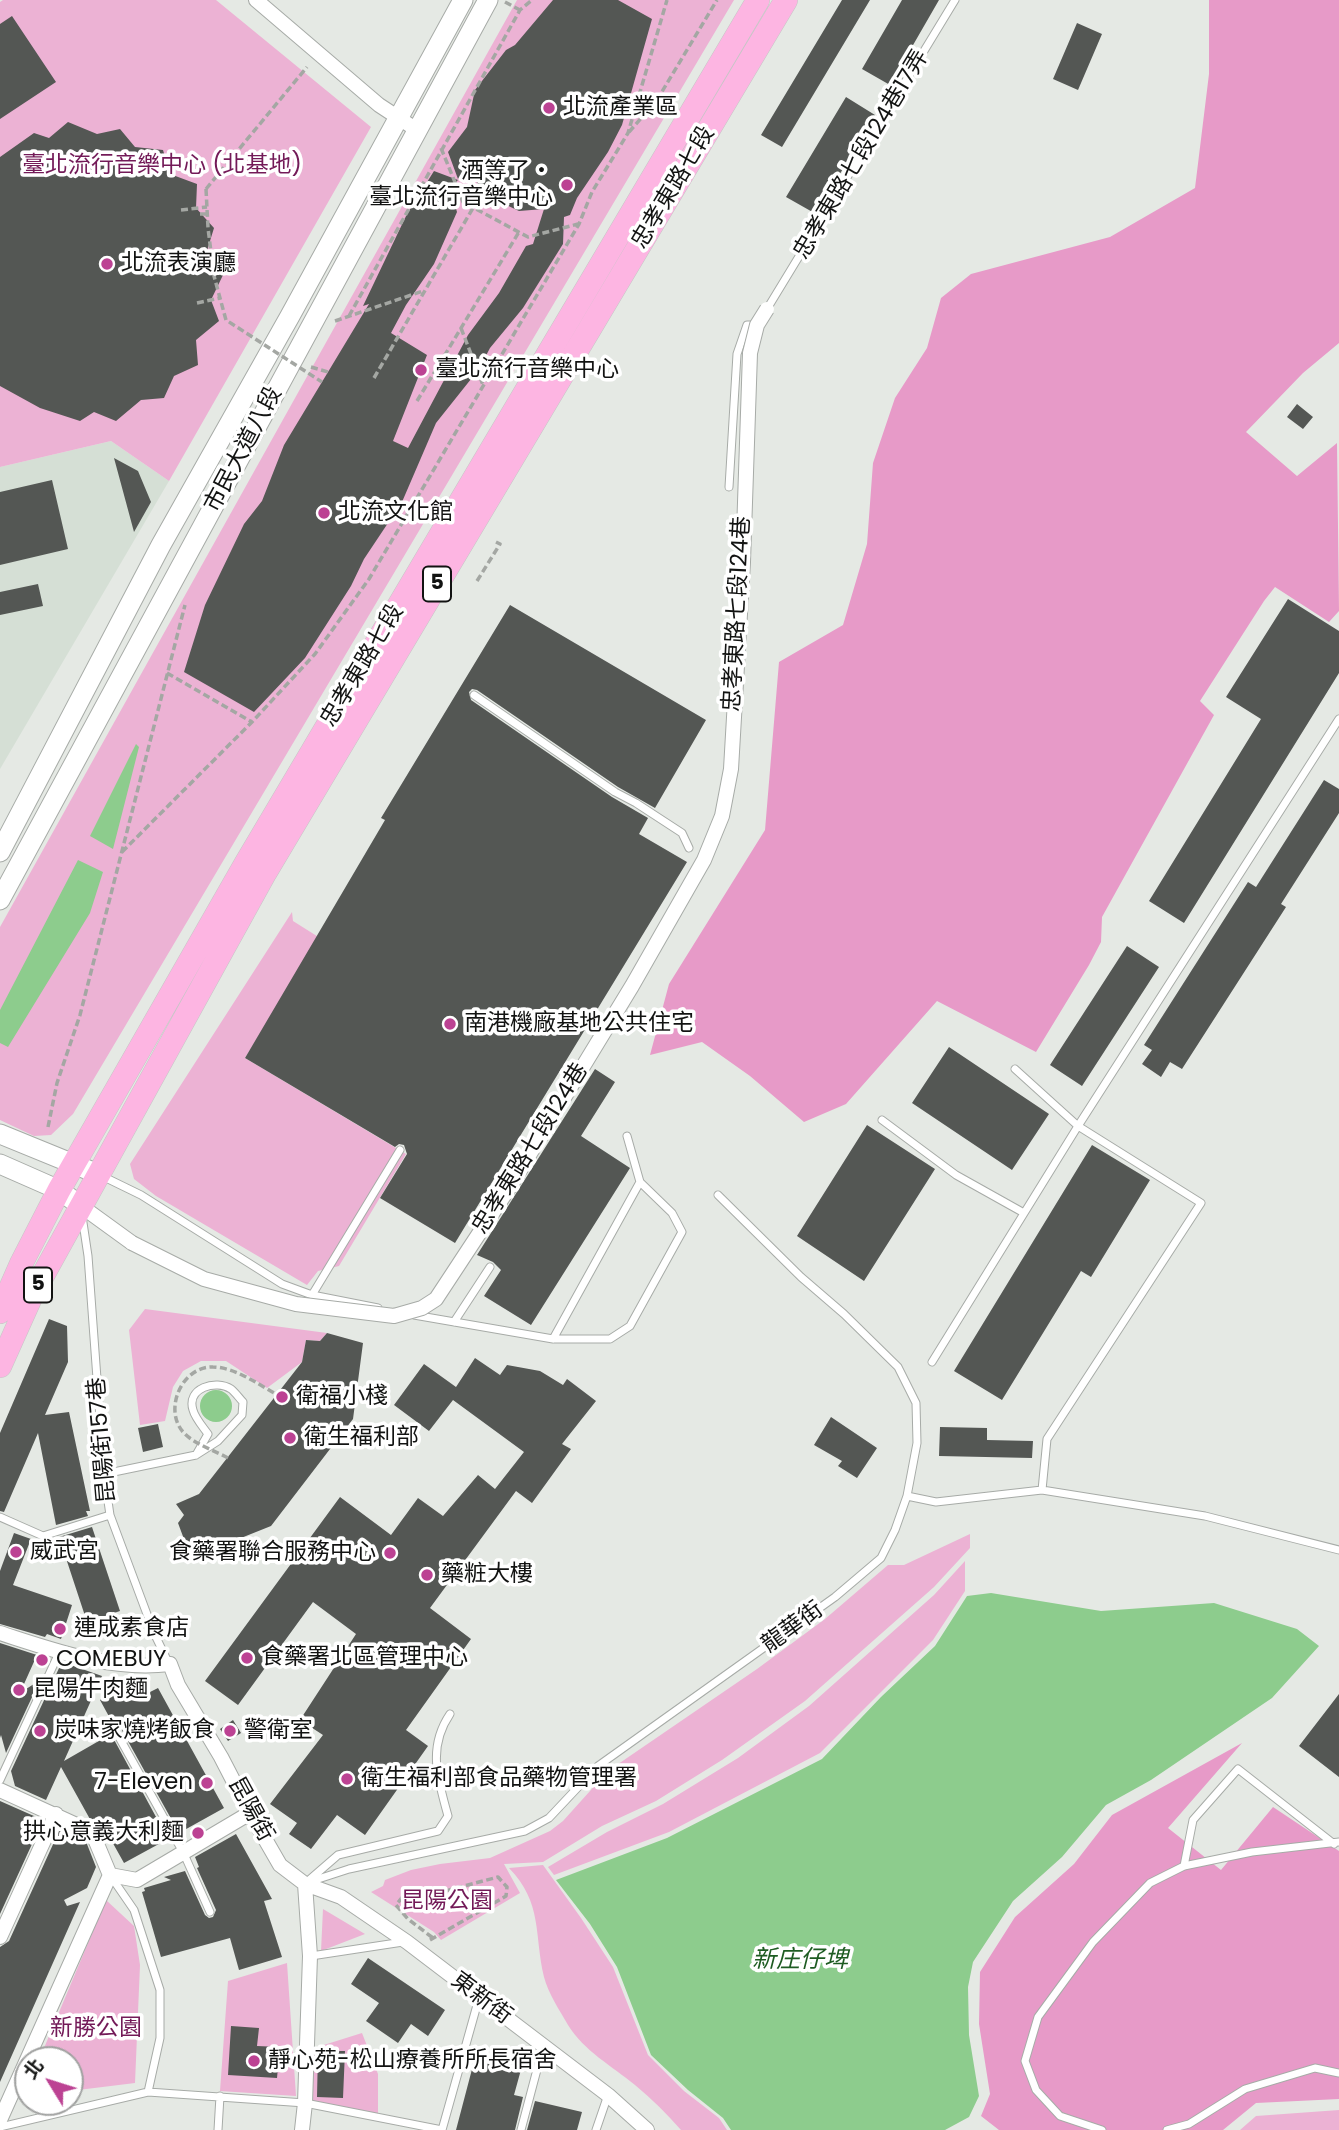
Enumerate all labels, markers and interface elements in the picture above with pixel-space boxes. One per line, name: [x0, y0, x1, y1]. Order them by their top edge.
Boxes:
street label: 忠孝東路七段124巷17弄: [789, 45, 935, 265]
place label: 北流產業區: [563, 94, 678, 122]
marker: 北流產業區: [541, 100, 557, 116]
street label: 忠孝東路七段: [627, 122, 721, 254]
park label: 臺北流行音樂中心 (北基地): [22, 152, 302, 180]
place label: 酒等了・ 臺北流行音樂中心: [369, 158, 553, 212]
marker: 酒等了・ 臺北流行音樂中心: [559, 177, 575, 193]
place label: 北流表演廳: [121, 250, 236, 278]
marker: 北流表演廳: [99, 256, 115, 272]
place label: 臺北流行音樂中心: [435, 356, 619, 384]
marker: 臺北流行音樂中心: [413, 362, 429, 378]
street label: 市民大道八段: [199, 383, 289, 517]
place label: 北流文化館: [338, 499, 453, 527]
marker: 北流文化館: [316, 505, 332, 521]
street label: 忠孝東路七段124巷: [719, 515, 757, 713]
road number: 5: [423, 566, 451, 602]
street label: 忠孝東路七段: [316, 600, 410, 732]
place label: 南港機廠基地公共住宅: [464, 1010, 694, 1038]
marker: 南港機廠基地公共住宅: [442, 1016, 458, 1032]
street label: 忠孝東路七段124巷: [467, 1059, 595, 1239]
road number: 5: [24, 1268, 52, 1302]
street label: 昆陽街157巷: [84, 1376, 122, 1504]
place label: 衛福小棧: [296, 1383, 388, 1411]
marker: 衛福小棧: [274, 1389, 290, 1405]
place label: 衛生福利部: [304, 1424, 419, 1452]
marker: 衛生福利部: [282, 1430, 298, 1446]
place label: 威武宮: [30, 1538, 99, 1566]
place label: 食藥署聯合服務中心: [169, 1539, 376, 1567]
marker: 威武宮: [8, 1544, 24, 1560]
marker: 食藥署聯合服務中心: [382, 1545, 398, 1561]
place label: 藥粧大樓: [441, 1561, 533, 1589]
marker: 藥粧大樓: [419, 1567, 435, 1583]
street label: 龍華街: [757, 1597, 829, 1659]
place label: 連成素食店: [74, 1615, 189, 1643]
marker: 連成素食店: [52, 1621, 68, 1637]
place label: 食藥署北區管理中心: [261, 1644, 468, 1672]
place label: COMEBUY: [56, 1646, 166, 1674]
marker: 食藥署北區管理中心: [239, 1650, 255, 1666]
marker: COMEBUY: [34, 1652, 50, 1668]
place label: 昆陽牛肉麵: [33, 1676, 148, 1704]
marker: 昆陽牛肉麵: [11, 1682, 27, 1698]
place label: 炭味家燒烤飯食: [54, 1717, 215, 1745]
place label: 警衛室: [244, 1717, 313, 1745]
marker: 炭味家燒烤飯食: [32, 1723, 48, 1739]
marker: 警衛室: [222, 1723, 238, 1739]
place label: 衛生福利部食品藥物管理署: [361, 1765, 637, 1793]
place label: 7-Eleven: [94, 1769, 193, 1797]
marker: 衛生福利部食品藥物管理署: [339, 1771, 355, 1787]
street label: 昆陽街: [221, 1773, 279, 1847]
marker: 7-Eleven: [199, 1775, 215, 1791]
place label: 拱心意義大利麵: [23, 1819, 184, 1847]
marker: 拱心意義大利麵: [190, 1825, 206, 1841]
park label: 昆陽公園: [401, 1888, 493, 1916]
water label: 新庄仔埤: [752, 1947, 848, 1975]
street label: 東新街: [445, 1967, 517, 2031]
park label: 新勝公園: [50, 2015, 142, 2043]
north arrow: [14, 2046, 84, 2116]
place label: 靜心苑-松山療養所所長宿舍: [268, 2047, 557, 2075]
text: 北: [17, 2053, 50, 2085]
marker: 靜心苑-松山療養所所長宿舍: [246, 2053, 262, 2069]

